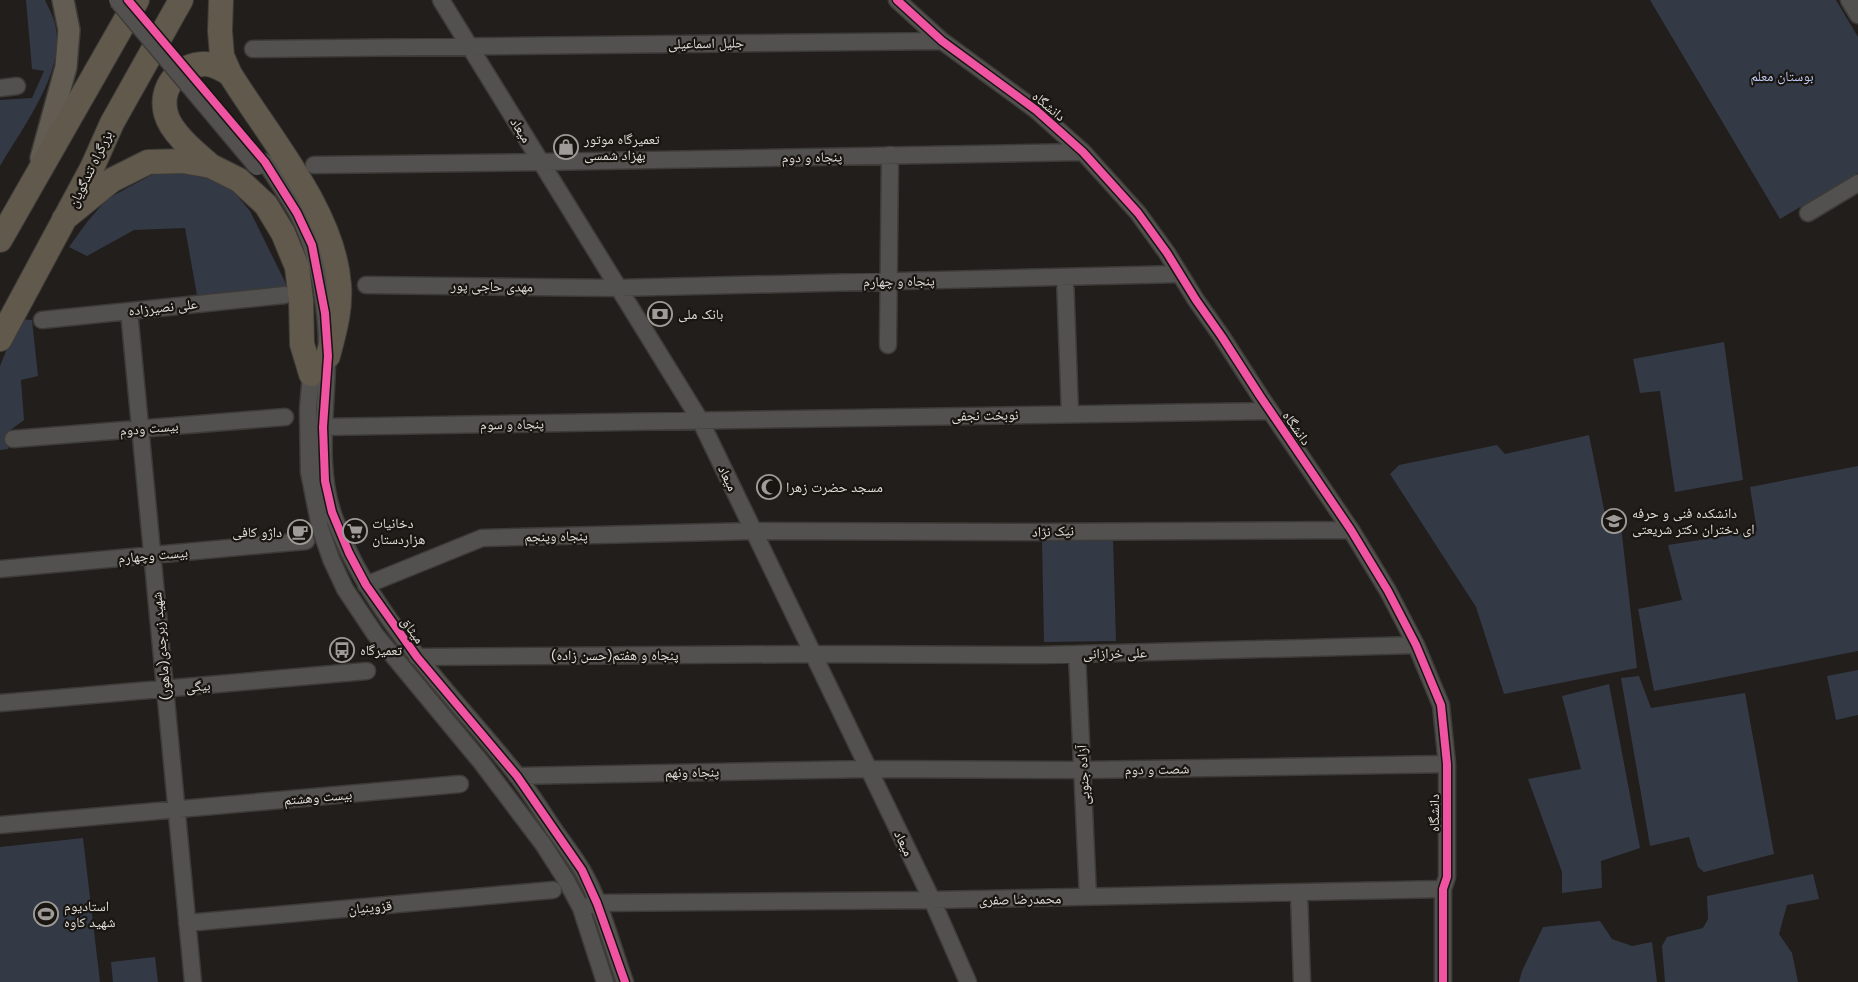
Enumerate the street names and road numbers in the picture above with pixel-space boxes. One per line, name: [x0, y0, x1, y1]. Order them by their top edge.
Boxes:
street label: جلیل اسماعیلی: [668, 33, 744, 53]
street label: دانشگاه: [1029, 87, 1069, 125]
street label: میعاد: [506, 114, 536, 146]
street label: بزرگراه تندگویان: [64, 127, 116, 211]
street label: پنجاه و دوم: [782, 147, 843, 168]
street label: پنجاه و چهارم: [863, 271, 935, 292]
street label: مهدی حاجی پور: [450, 276, 533, 296]
street label: علی نصیرزاده: [127, 294, 199, 320]
street label: نوبخت نجفی: [951, 405, 1019, 425]
street label: دانشگاه: [1279, 407, 1315, 449]
street label: پنجاه و سوم: [480, 414, 544, 435]
street label: بیست ودوم: [119, 416, 179, 441]
street label: میعاد: [714, 462, 742, 494]
street label: نیک نژاد: [1032, 521, 1075, 541]
street label: پنجاه وپنجم: [524, 526, 588, 547]
street label: بیست وچهارم: [117, 543, 189, 568]
street label: شهید زبرجدی(ماهور): [147, 591, 175, 701]
street label: میثاق: [397, 613, 429, 647]
street label: علی خرازانی: [1083, 643, 1147, 663]
street label: (حسن زاده)پنجاه و هفتم: [551, 646, 679, 665]
street label: بیگی: [185, 676, 211, 696]
street label: آزاده جنوبی: [1072, 744, 1094, 806]
street label: شصت و دوم: [1124, 759, 1190, 780]
street label: پنجاه ونهم: [665, 763, 720, 782]
street label: بیست وهشتم: [283, 785, 353, 810]
street label: دانشگاه: [1425, 794, 1443, 832]
street label: میعاد: [890, 827, 918, 859]
street label: محمدرضا صفری: [979, 889, 1061, 909]
street label: قزوینیان: [347, 896, 393, 918]

